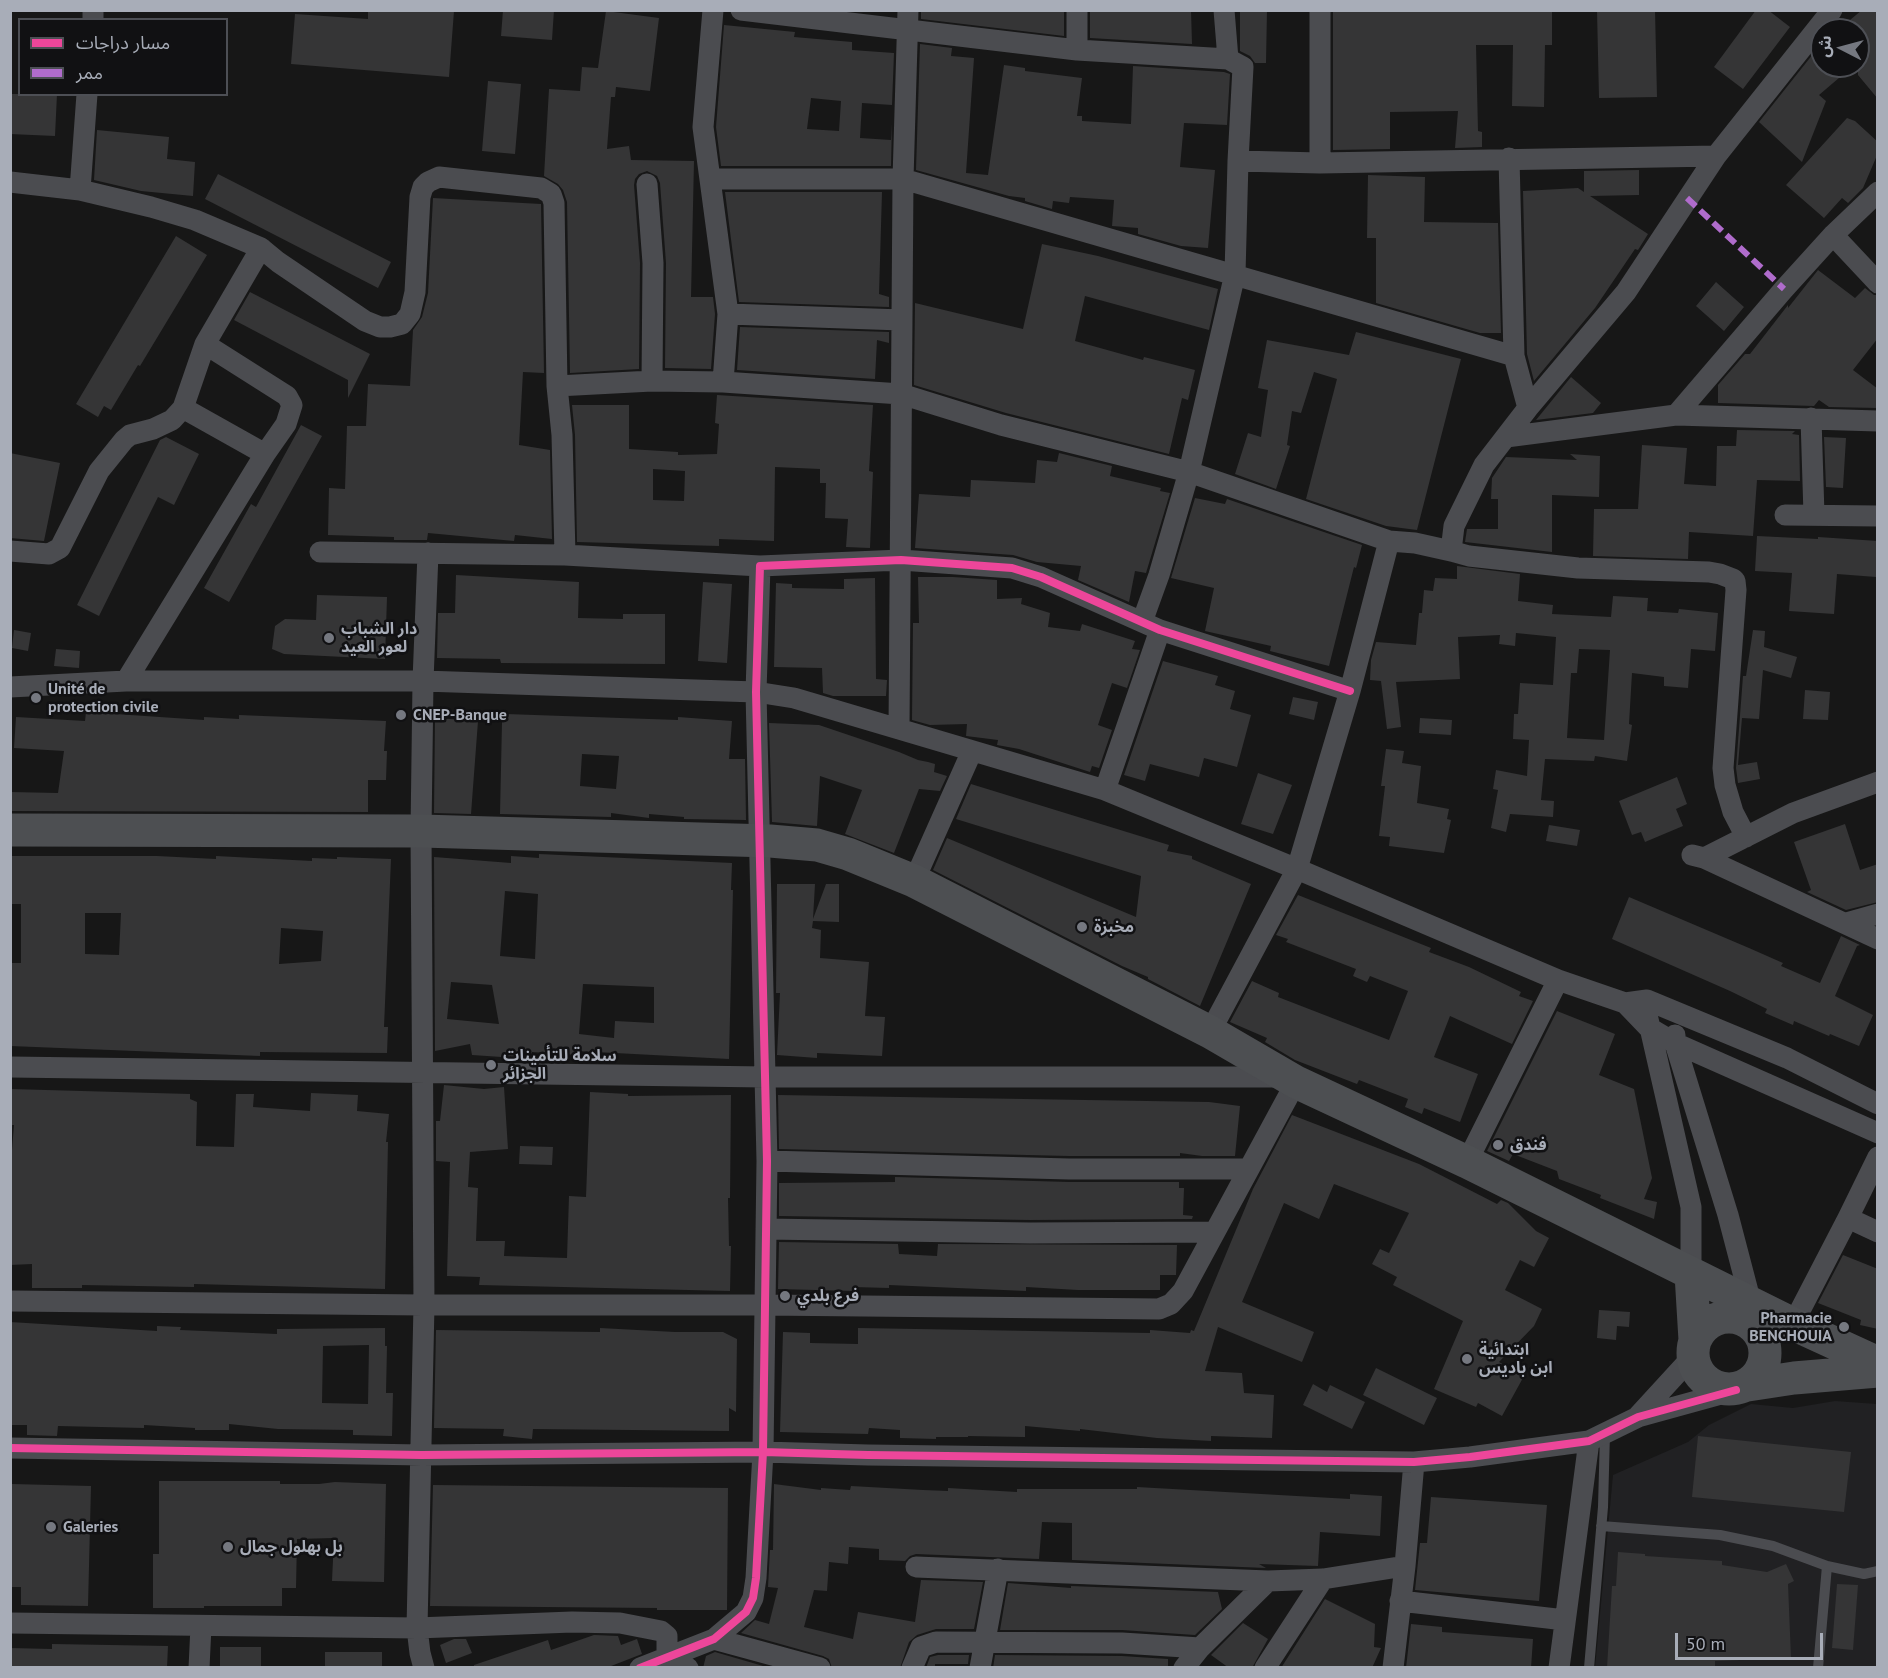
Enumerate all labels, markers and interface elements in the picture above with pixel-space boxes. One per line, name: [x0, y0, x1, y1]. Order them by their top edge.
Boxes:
legend: [18, 18, 228, 96]
north arrow: [1810, 18, 1870, 78]
text: مسار دراجات: [76, 31, 170, 54]
text: ش: [1813, 34, 1835, 58]
text: ممر: [76, 61, 103, 84]
place label: دار الشباب لعور العيد: [341, 619, 417, 657]
marker: دار الشباب لعور العيد: [322, 631, 336, 645]
place label: Unité de protection civile: [48, 679, 159, 717]
marker: Unité de protection civile: [29, 691, 43, 705]
place label: CNEP-Banque: [413, 705, 507, 725]
marker: CNEP-Banque: [394, 708, 408, 722]
place label: مخبزة: [1094, 917, 1134, 937]
marker: مخبزة: [1075, 920, 1089, 934]
place label: سلامة للتأمينات الجزائر: [503, 1046, 617, 1084]
marker: سلامة للتأمينات الجزائر: [484, 1058, 498, 1072]
place label: فندق: [1510, 1135, 1547, 1155]
marker: فندق: [1491, 1138, 1505, 1152]
place label: فرع بلدي: [797, 1286, 859, 1306]
marker: فرع بلدي: [778, 1289, 792, 1303]
place label: Pharmacie BENCHOUIA: [1749, 1308, 1832, 1346]
marker: Pharmacie BENCHOUIA: [1837, 1320, 1851, 1334]
place label: ابتدائية ابن باديس: [1479, 1340, 1553, 1378]
marker: ابتدائية ابن باديس: [1460, 1352, 1474, 1366]
place label: Galeries: [63, 1517, 118, 1537]
marker: Galeries: [44, 1520, 58, 1534]
place label: بل بهلول جمال: [240, 1537, 343, 1557]
marker: بل بهلول جمال: [221, 1540, 235, 1554]
scale bar: [1678, 1621, 1826, 1659]
text: 50 m: [1686, 1632, 1725, 1655]

